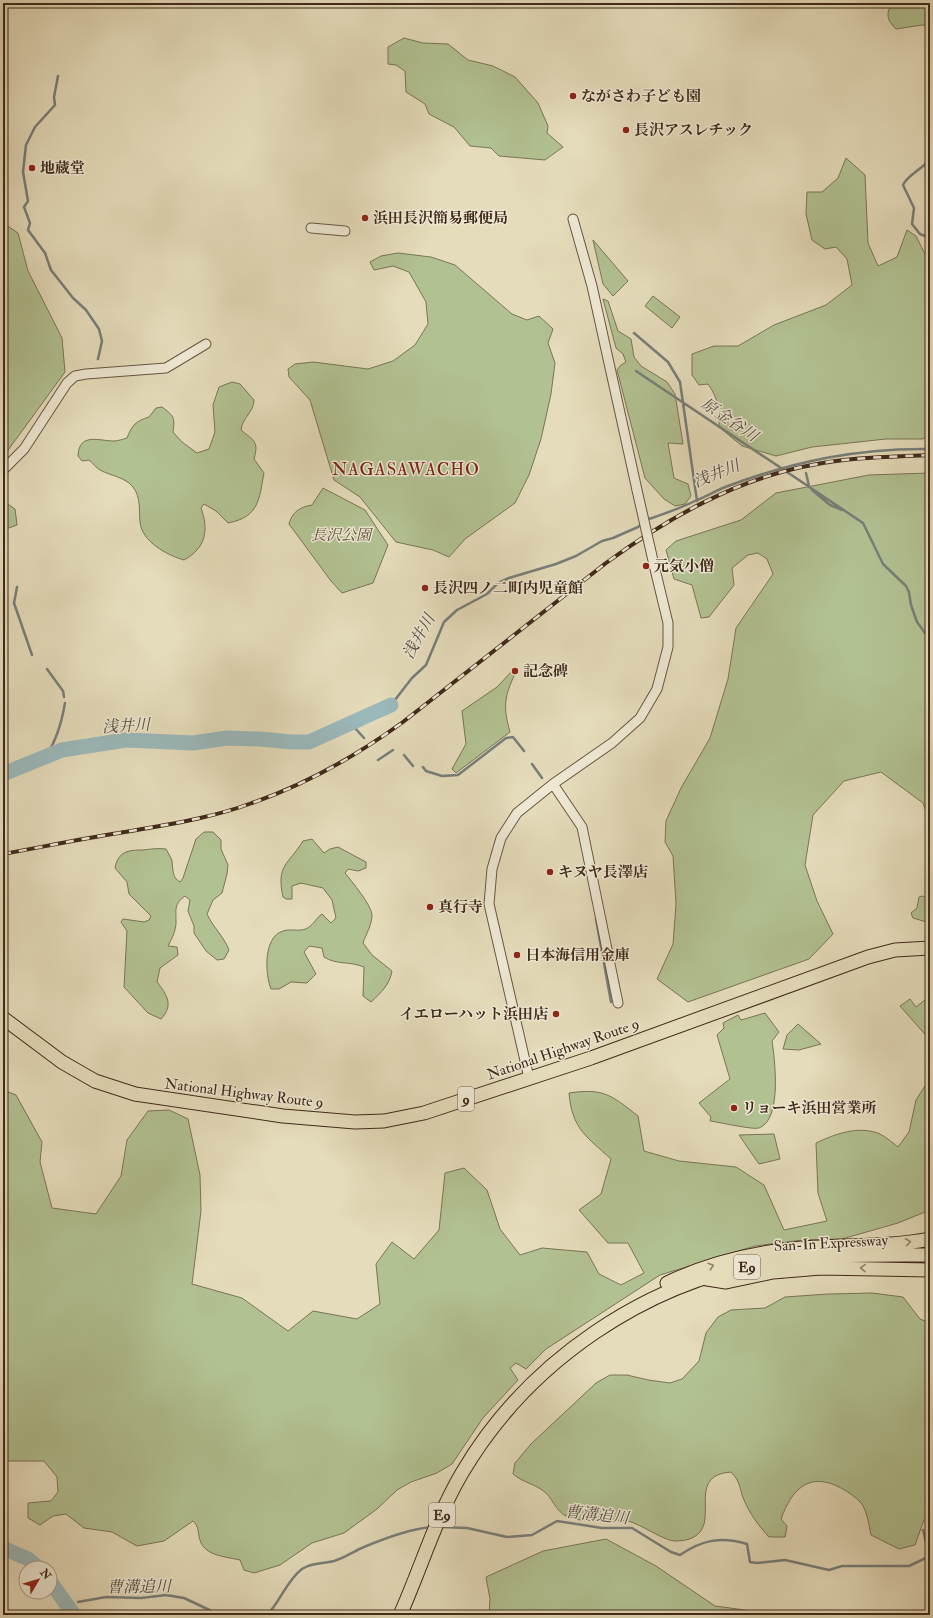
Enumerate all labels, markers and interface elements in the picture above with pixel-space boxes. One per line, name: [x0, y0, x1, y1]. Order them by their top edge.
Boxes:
place label: ながさわ子ども園: [581, 87, 701, 106]
marker: ながさわ子ども園: [568, 91, 578, 101]
place label: 長沢アスレチック: [634, 121, 753, 140]
marker: 長沢アスレチック: [621, 125, 631, 135]
place label: 地蔵堂: [40, 159, 85, 178]
marker: 地蔵堂: [27, 163, 37, 173]
place label: 浜田長沢簡易郵便局: [373, 209, 508, 228]
marker: 浜田長沢簡易郵便局: [360, 213, 370, 223]
water label: 原金谷川: [697, 394, 763, 447]
water label: 浅井川: [690, 455, 744, 492]
district label: NAGASAWACHO: [332, 459, 480, 480]
park label: 長沢公園: [311, 526, 374, 545]
place label: 元気小僧: [654, 557, 714, 576]
marker: 元気小僧: [641, 561, 651, 571]
place label: 長沢四ノ二町内児童館: [433, 579, 583, 598]
marker: 長沢四ノ二町内児童館: [420, 583, 430, 593]
water label: 浅井川: [398, 609, 440, 662]
place label: 記念碑: [523, 662, 568, 681]
marker: 記念碑: [510, 666, 520, 676]
water label: 浅井川: [102, 715, 153, 737]
place label: キヌヤ長澤店: [558, 863, 648, 882]
marker: キヌヤ長澤店: [545, 867, 555, 877]
place label: 真行寺: [438, 898, 483, 917]
marker: 真行寺: [425, 902, 435, 912]
place label: 日本海信用金庫: [525, 946, 630, 965]
marker: 日本海信用金庫: [512, 950, 522, 960]
place label: イエローハット浜田店: [399, 1005, 548, 1024]
marker: イエローハット浜田店: [551, 1009, 561, 1019]
street label: National Highway Route 9: [484, 1014, 642, 1084]
street label: National Highway Route 9: [163, 1074, 324, 1113]
road number: 9: [458, 1087, 474, 1111]
place label: リョーキ浜田営業所: [742, 1099, 877, 1118]
marker: リョーキ浜田営業所: [729, 1103, 739, 1113]
street label: San-In Expressway: [773, 1231, 889, 1257]
one-way arrow: [905, 1238, 911, 1247]
road number: E9: [734, 1255, 760, 1279]
one-way arrow: [707, 1262, 714, 1271]
one-way arrow: [860, 1264, 866, 1272]
water label: 曹溝追川: [564, 1502, 632, 1528]
road number: E9: [429, 1503, 455, 1527]
north arrow: [18, 1560, 58, 1600]
text: N: [37, 1565, 54, 1583]
water label: 曹溝追川: [107, 1576, 173, 1598]

